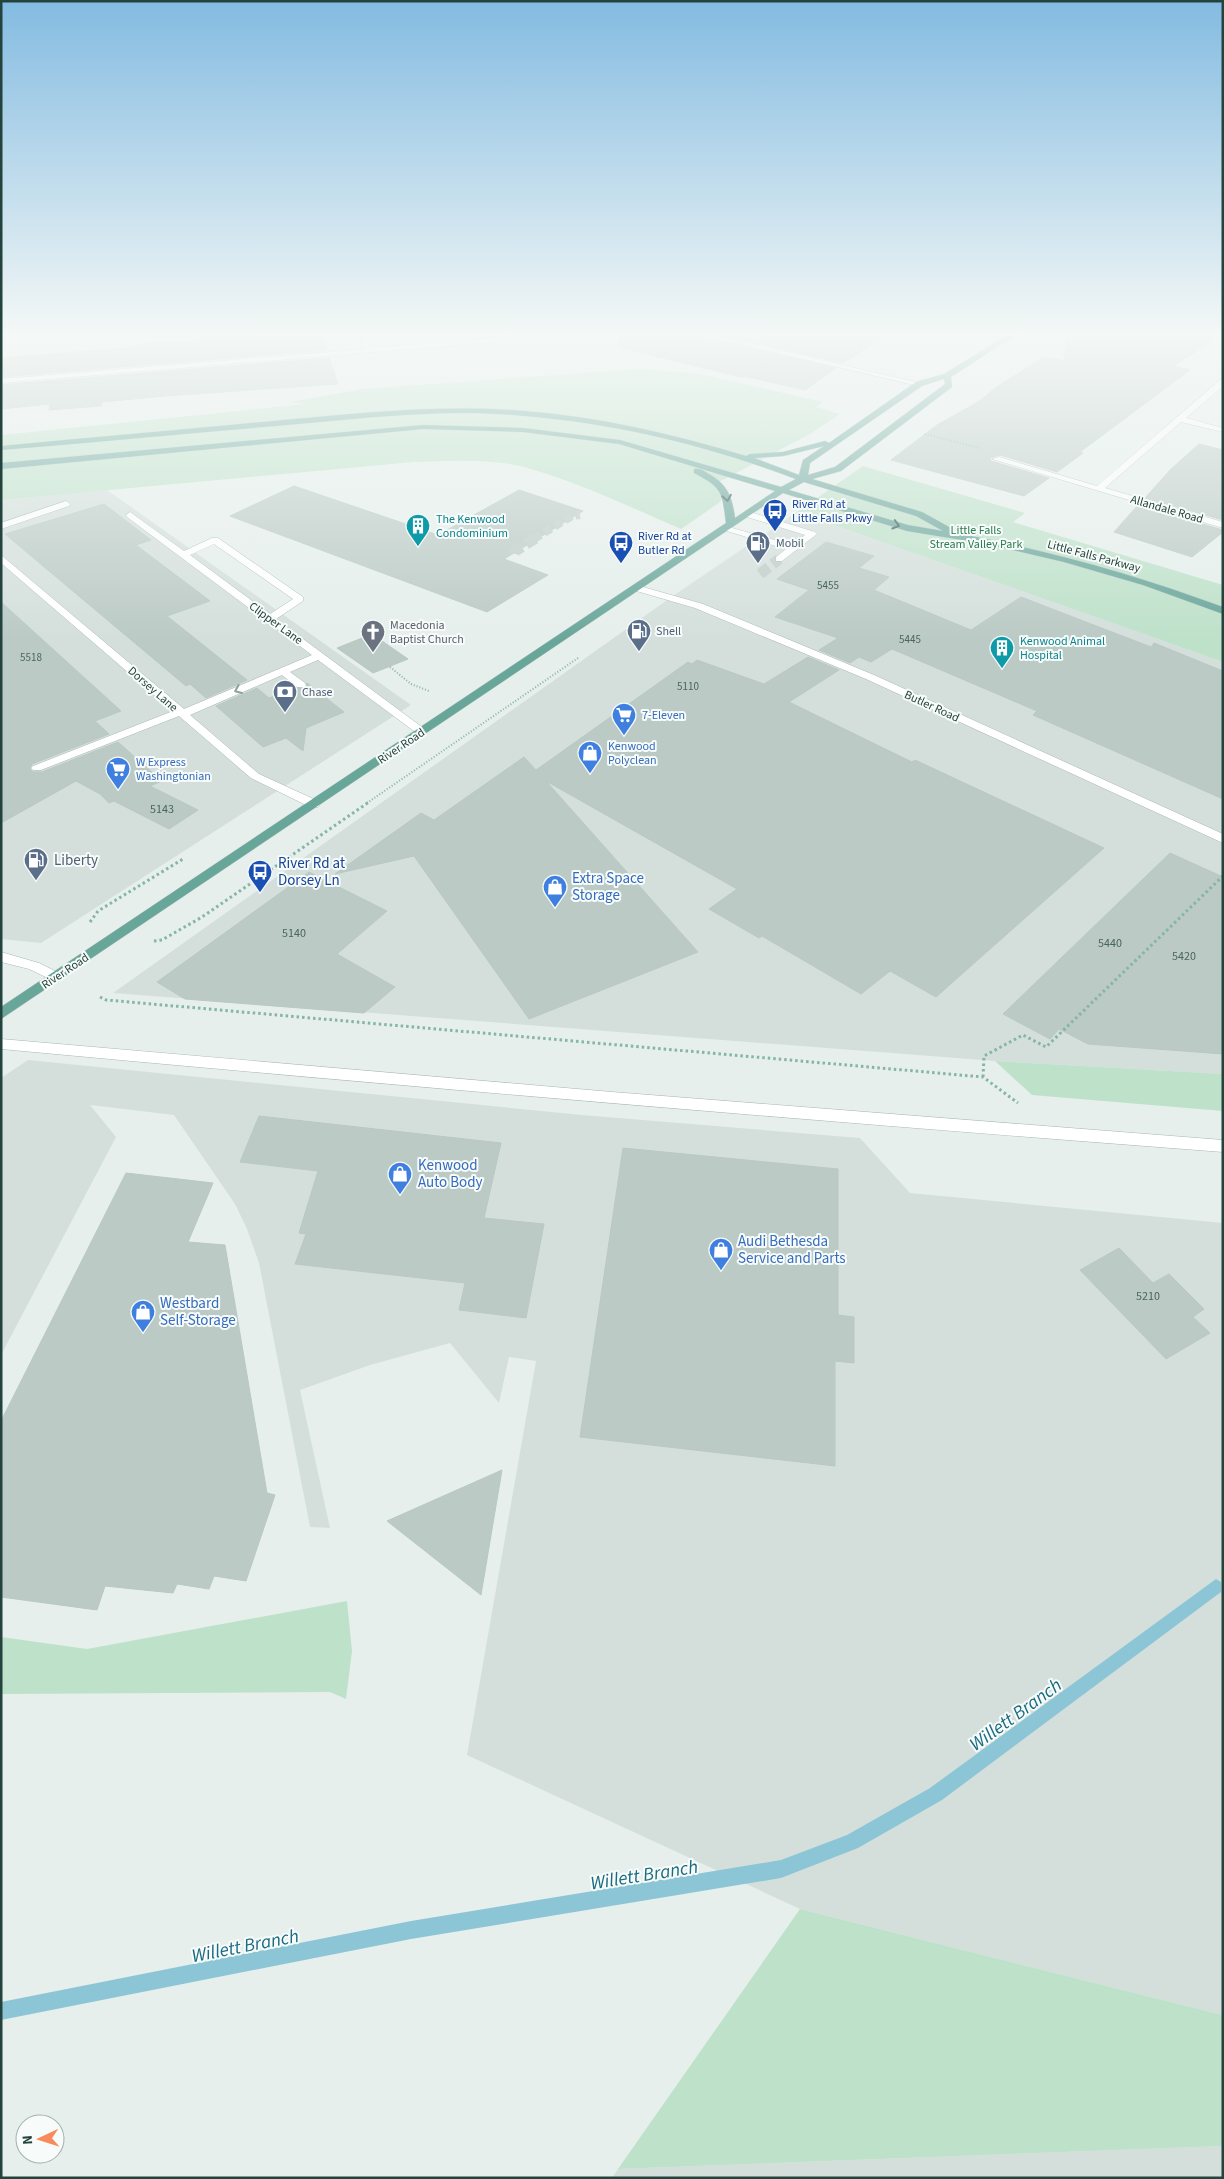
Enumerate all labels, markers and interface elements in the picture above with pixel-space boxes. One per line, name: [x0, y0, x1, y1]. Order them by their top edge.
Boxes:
street label: Allandale Road: [1128, 491, 1205, 528]
one-way arrow: [721, 493, 731, 502]
place label: River Rd at Little Falls Pkwy: [792, 496, 873, 527]
bus stop icon: River Rd at Little Falls Pkwy: [762, 498, 788, 532]
place label: The Kenwood Condominium: [436, 511, 508, 542]
building icon: The Kenwood Condominium: [405, 513, 431, 547]
one-way arrow: [891, 519, 900, 529]
park label: Little Falls Stream Valley Park: [930, 522, 1023, 553]
place label: River Rd at Butler Rd: [638, 528, 692, 559]
bus stop icon: River Rd at Butler Rd: [608, 530, 634, 564]
fuel station icon: Mobil: [745, 530, 771, 564]
place label: Mobil: [776, 535, 804, 552]
street label: Little Falls Parkway: [1045, 536, 1143, 577]
house number: 5455: [817, 578, 839, 593]
street label: Clipper Lane: [245, 598, 306, 649]
place label: Macedonia Baptist Church: [390, 617, 464, 648]
fuel station icon: Shell: [626, 618, 652, 652]
church icon: Macedonia Baptist Church: [360, 619, 386, 653]
place label: Shell: [656, 623, 681, 640]
house number: 5445: [899, 632, 921, 647]
place label: Kenwood Animal Hospital: [1020, 633, 1105, 664]
building icon: Kenwood Animal Hospital: [989, 635, 1015, 669]
house number: 5518: [20, 650, 42, 665]
street label: Dorsey Lane: [124, 663, 181, 716]
bank icon: Chase: [272, 679, 298, 713]
house number: 5110: [677, 679, 699, 694]
one-way arrow: [234, 684, 243, 695]
place label: Chase: [302, 684, 332, 701]
street label: Butler Road: [901, 686, 962, 727]
supermarket icon: 7-Eleven: [611, 702, 637, 736]
place label: 7-Eleven: [642, 707, 685, 724]
street label: River Road: [374, 724, 428, 768]
place label: Kenwood Polyclean: [608, 738, 657, 769]
shop icon: Kenwood Polyclean: [577, 740, 603, 774]
place label: W Express Washingtonian: [136, 754, 211, 785]
supermarket icon: W Express Washingtonian: [105, 756, 131, 790]
house number: 5143: [150, 801, 174, 818]
fuel station icon: Liberty: [23, 847, 49, 881]
place label: Liberty: [54, 850, 98, 871]
place label: River Rd at Dorsey Ln: [278, 853, 345, 891]
bus stop icon: River Rd at Dorsey Ln: [247, 859, 273, 893]
place label: Extra Space Storage: [572, 868, 644, 906]
shop icon: Extra Space Storage: [542, 874, 568, 908]
house number: 5140: [282, 925, 306, 942]
house number: 5440: [1098, 935, 1122, 952]
house number: 5420: [1172, 948, 1196, 965]
street label: River Road: [38, 949, 92, 993]
place label: Kenwood Auto Body: [418, 1155, 483, 1193]
shop icon: Kenwood Auto Body: [387, 1161, 413, 1195]
place label: Audi Bethesda Service and Parts: [738, 1231, 846, 1269]
shop icon: Audi Bethesda Service and Parts: [708, 1237, 734, 1271]
house number: 5210: [1136, 1288, 1160, 1305]
place label: Westbard Self-Storage: [160, 1293, 236, 1331]
shop icon: Westbard Self-Storage: [130, 1299, 156, 1333]
water label: Willett Branch: [964, 1672, 1068, 1758]
water label: Willett Branch: [588, 1854, 700, 1897]
water label: Willett Branch: [189, 1923, 301, 1970]
north arrow: [15, 2114, 65, 2164]
text: N: [18, 2134, 38, 2145]

